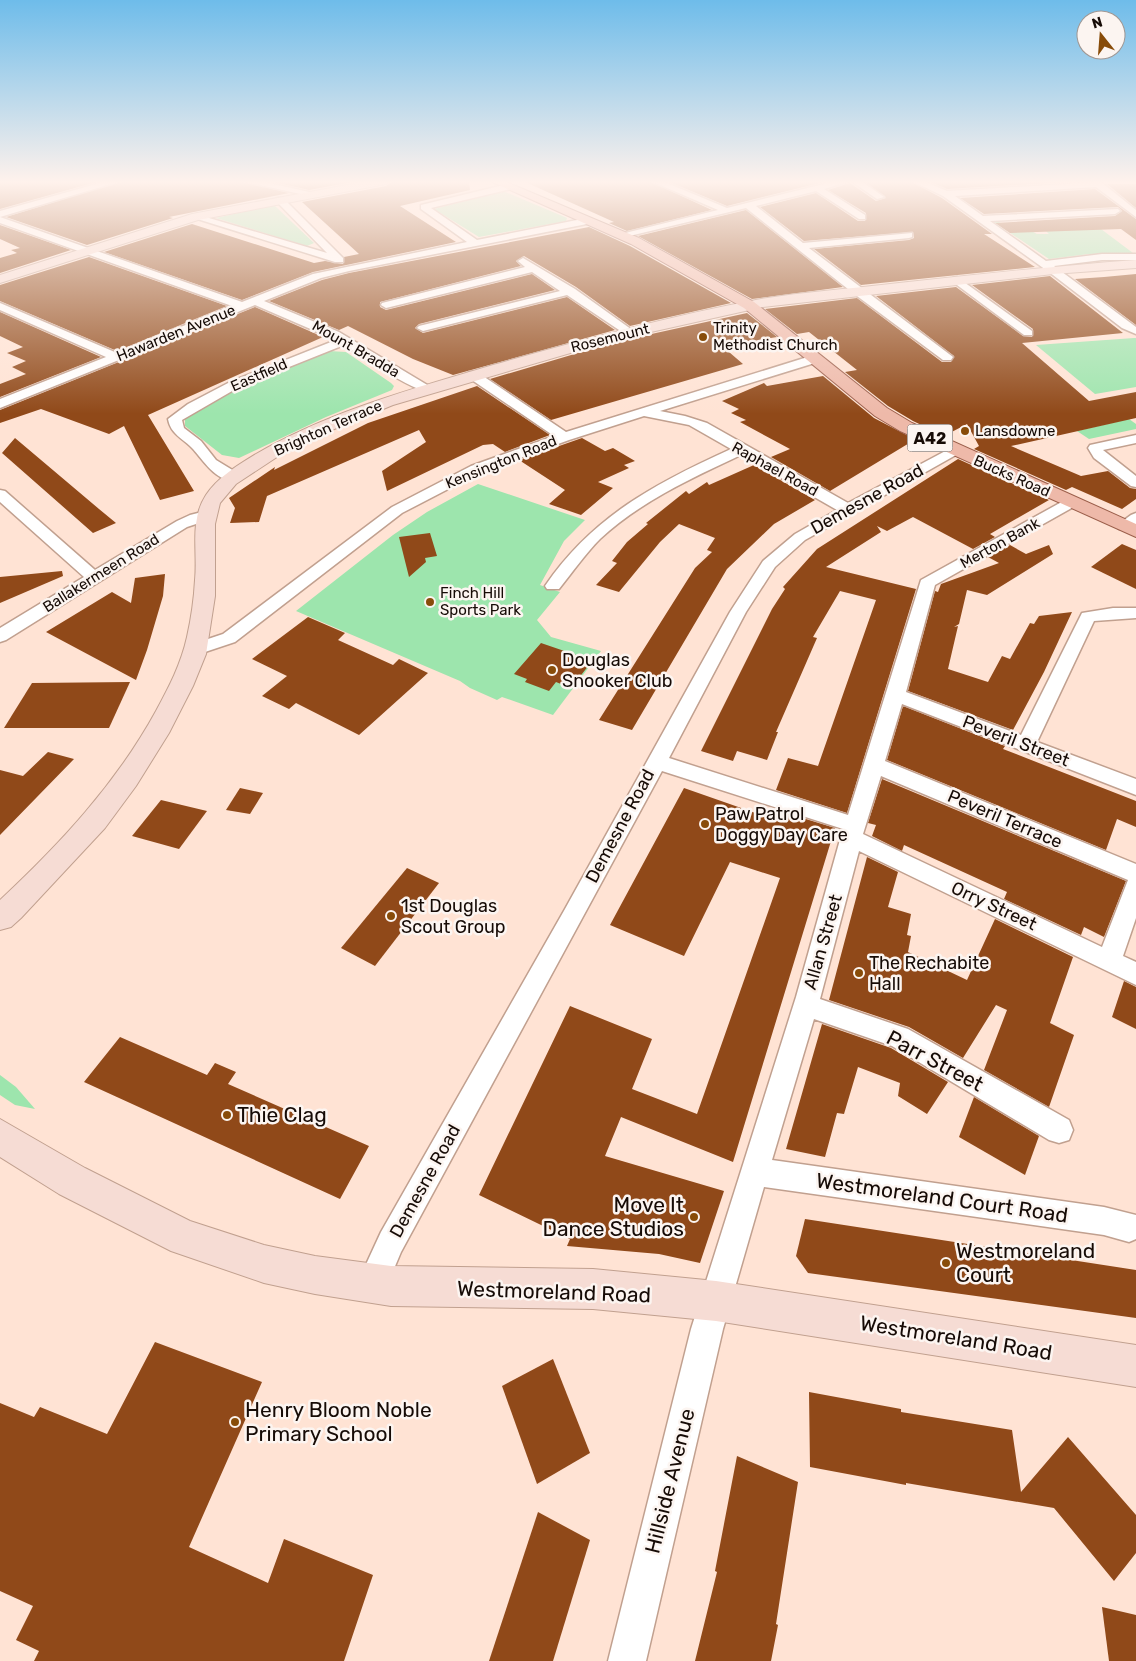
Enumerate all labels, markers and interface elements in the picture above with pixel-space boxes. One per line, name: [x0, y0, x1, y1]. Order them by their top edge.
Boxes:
north arrow: [1076, 10, 1126, 60]
text: N: [1090, 13, 1105, 33]
street label: Hawarden Avenue: [114, 301, 238, 365]
street label: Mount Bradda: [309, 317, 403, 381]
place label: Trinity Methodist Church: [713, 319, 838, 354]
street label: Rosemount: [569, 320, 651, 356]
marker: Trinity Methodist Church: [697, 331, 709, 343]
street label: Eastfield: [228, 355, 290, 395]
street label: Brighton Terrace: [271, 396, 385, 460]
place label: Lansdowne: [975, 422, 1055, 440]
road number: A42: [908, 424, 952, 452]
marker: Lansdowne: [959, 425, 971, 437]
street label: Kensington Road: [443, 432, 559, 492]
street label: Raphael Road: [729, 438, 821, 500]
street label: Bucks Road: [971, 451, 1053, 501]
street label: Demesne Road: [807, 459, 927, 539]
street label: Merton Bank: [957, 514, 1043, 572]
street label: Ballakermeen Road: [39, 530, 163, 616]
place label: Finch Hill Sports Park: [440, 584, 521, 619]
marker: Finch Hill Sports Park: [424, 596, 436, 608]
place label: Douglas Snooker Club: [562, 649, 672, 692]
marker: Douglas Snooker Club: [546, 664, 558, 676]
street label: Peveril Street: [959, 710, 1073, 772]
street label: Demesne Road: [581, 765, 659, 887]
street label: Peveril Terrace: [944, 785, 1066, 853]
place label: Paw Patrol Doggy Day Care: [715, 803, 848, 846]
marker: Paw Patrol Doggy Day Care: [699, 818, 711, 830]
street label: Orry Street: [948, 877, 1040, 935]
street label: Allan Street: [799, 892, 847, 992]
place label: 1st Douglas Scout Group: [401, 895, 506, 938]
marker: 1st Douglas Scout Group: [385, 910, 397, 922]
place label: The Rechabite Hall: [869, 952, 989, 995]
marker: The Rechabite Hall: [853, 967, 865, 979]
street label: Parr Street: [882, 1025, 988, 1097]
place label: Thie Clag: [237, 1102, 327, 1127]
marker: Thie Clag: [221, 1109, 233, 1121]
street label: Demesne Road: [385, 1121, 465, 1241]
street label: Westmoreland Court Road: [814, 1167, 1070, 1228]
place label: Move It Dance Studios: [542, 1192, 684, 1241]
marker: Move It Dance Studios: [688, 1211, 700, 1223]
place label: Westmoreland Court: [956, 1238, 1095, 1287]
marker: Westmoreland Court: [940, 1257, 952, 1269]
street label: Westmoreland Road: [457, 1276, 651, 1307]
street label: Westmoreland Road: [858, 1310, 1054, 1365]
place label: Henry Bloom Noble Primary School: [245, 1397, 432, 1446]
street label: Hillside Avenue: [639, 1406, 700, 1556]
marker: Henry Bloom Noble Primary School: [229, 1416, 241, 1428]

